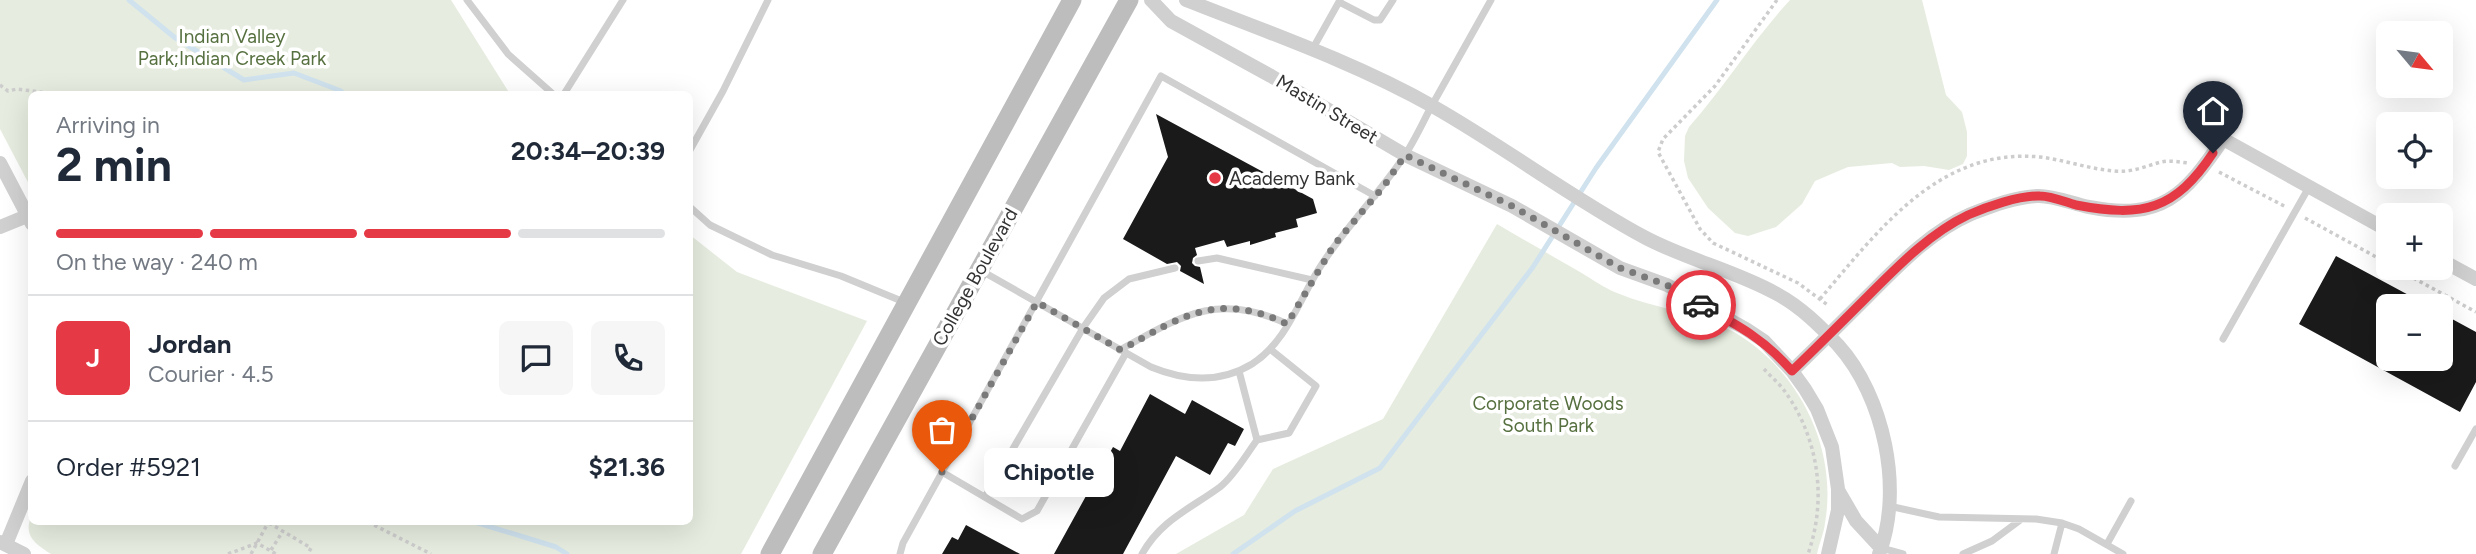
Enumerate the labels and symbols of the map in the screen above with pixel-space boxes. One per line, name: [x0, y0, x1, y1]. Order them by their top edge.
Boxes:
north arrow: [2376, 21, 2454, 98]
park label: Indian Valley Park;Indian Creek Park: [138, 25, 327, 70]
street label: Mastin Street: [1272, 70, 1382, 148]
pin: [2183, 81, 2243, 153]
place label: Academy Bank: [1229, 167, 1356, 190]
marker: Academy Bank: [1207, 170, 1223, 186]
street label: College Boulevard: [928, 204, 1022, 350]
courier: [1666, 270, 1736, 340]
park label: Corporate Woods South Park: [1472, 392, 1624, 437]
pin: [912, 400, 972, 472]
callout: Chipotle: [984, 448, 1114, 496]

